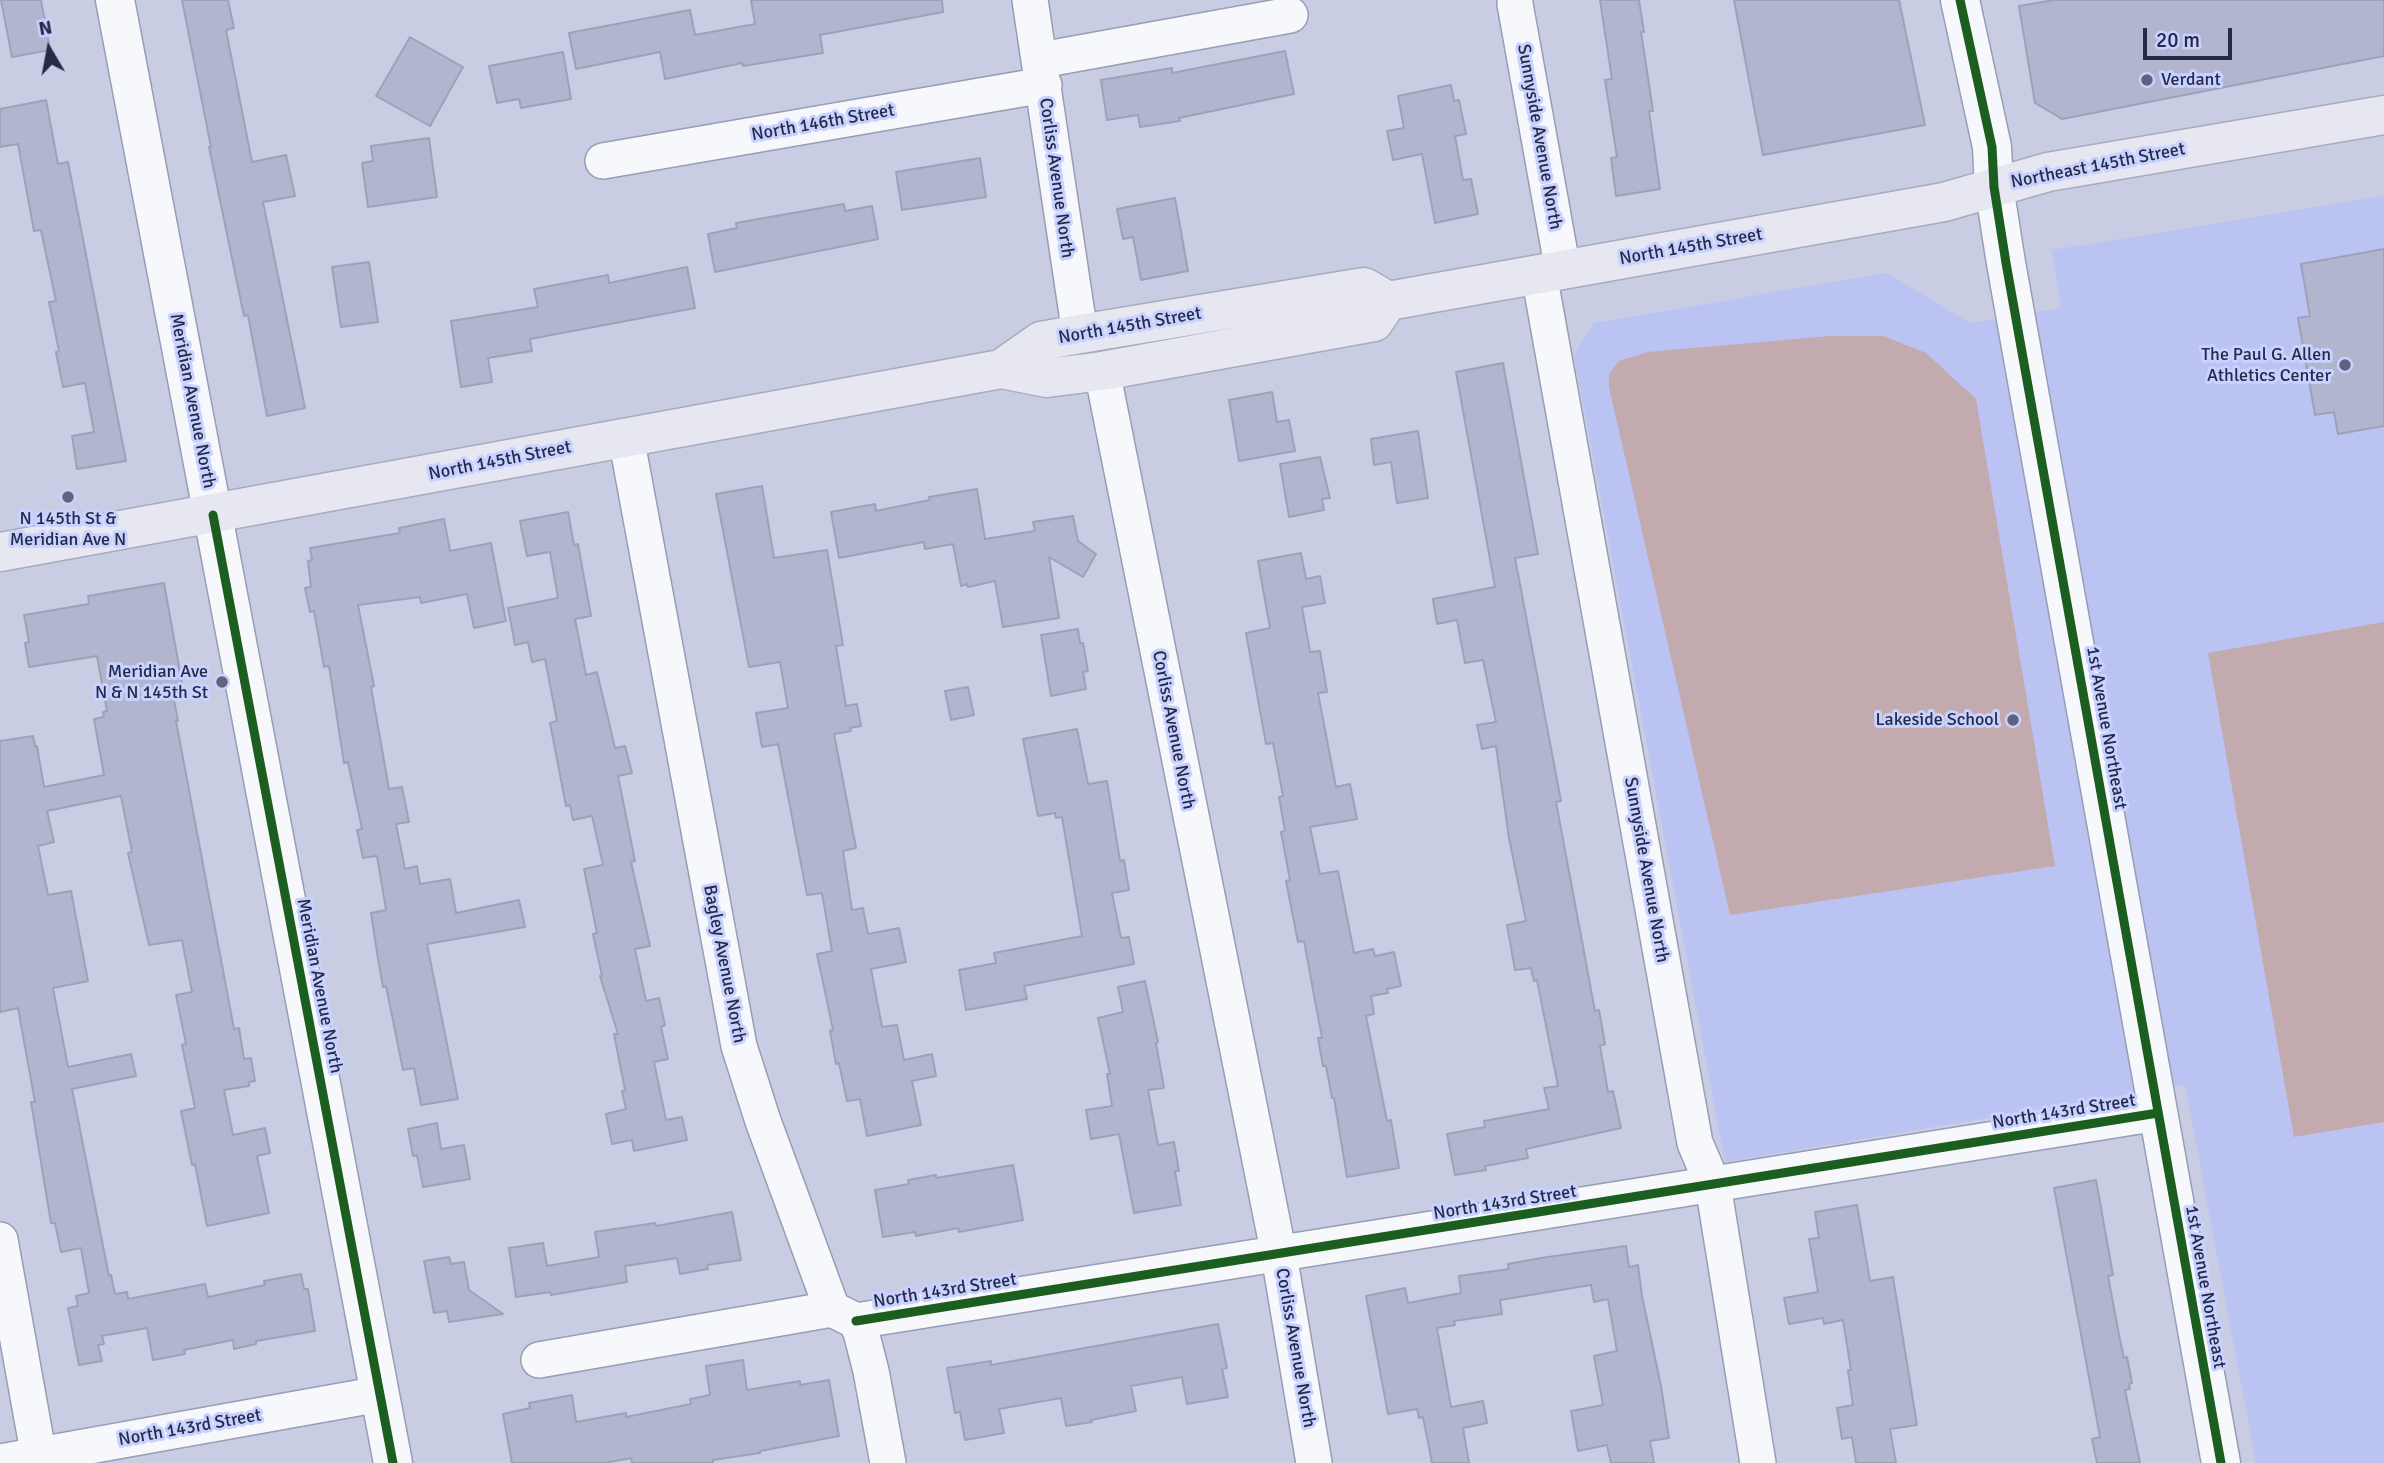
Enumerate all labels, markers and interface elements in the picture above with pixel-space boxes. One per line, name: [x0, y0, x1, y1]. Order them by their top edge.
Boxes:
north arrow: [14, 14, 84, 84]
scale bar: [2146, 14, 2235, 58]
text: N: [37, 15, 54, 41]
text: 20 m: [2156, 27, 2200, 53]
street label: Sunnyside Avenue North: [1512, 43, 1566, 231]
place label: Verdant: [2161, 69, 2221, 91]
marker: Verdant: [2139, 72, 2155, 88]
street label: Corliss Avenue North: [1034, 97, 1078, 259]
street label: North 146th Street: [750, 100, 896, 146]
street label: Northeast 145th Street: [2009, 139, 2187, 193]
street label: North 145th Street: [1618, 224, 1764, 270]
street label: North 145th Street: [1057, 303, 1203, 349]
street label: Meridian Avenue North: [164, 312, 220, 490]
place label: The Paul G. Allen Athletics Center: [2201, 344, 2331, 386]
marker: The Paul G. Allen Athletics Center: [2337, 357, 2353, 373]
street label: North 145th Street: [427, 437, 573, 485]
marker: N 145th St & Meridian Ave N: [60, 489, 76, 505]
place label: N 145th St & Meridian Ave N: [10, 508, 126, 550]
street label: 1st Avenue Northeast: [2081, 645, 2131, 811]
street label: Corliss Avenue North: [1147, 649, 1199, 811]
place label: Meridian Ave N & N 145th St: [95, 661, 208, 704]
marker: Meridian Ave N & N 145th St: [214, 674, 230, 690]
place label: Lakeside School: [1875, 709, 1999, 731]
marker: Lakeside School: [2005, 712, 2021, 728]
street label: Sunnyside Avenue North: [1619, 776, 1673, 964]
street label: Bagley Avenue North: [698, 883, 750, 1045]
street label: Meridian Avenue North: [291, 897, 347, 1075]
street label: North 143rd Street: [1991, 1090, 2137, 1134]
street label: North 143rd Street: [1432, 1181, 1578, 1225]
street label: 1st Avenue Northeast: [2180, 1204, 2230, 1370]
street label: Corliss Avenue North: [1270, 1267, 1320, 1429]
street label: North 143rd Street: [872, 1269, 1018, 1313]
street label: North 143rd Street: [117, 1405, 263, 1451]

